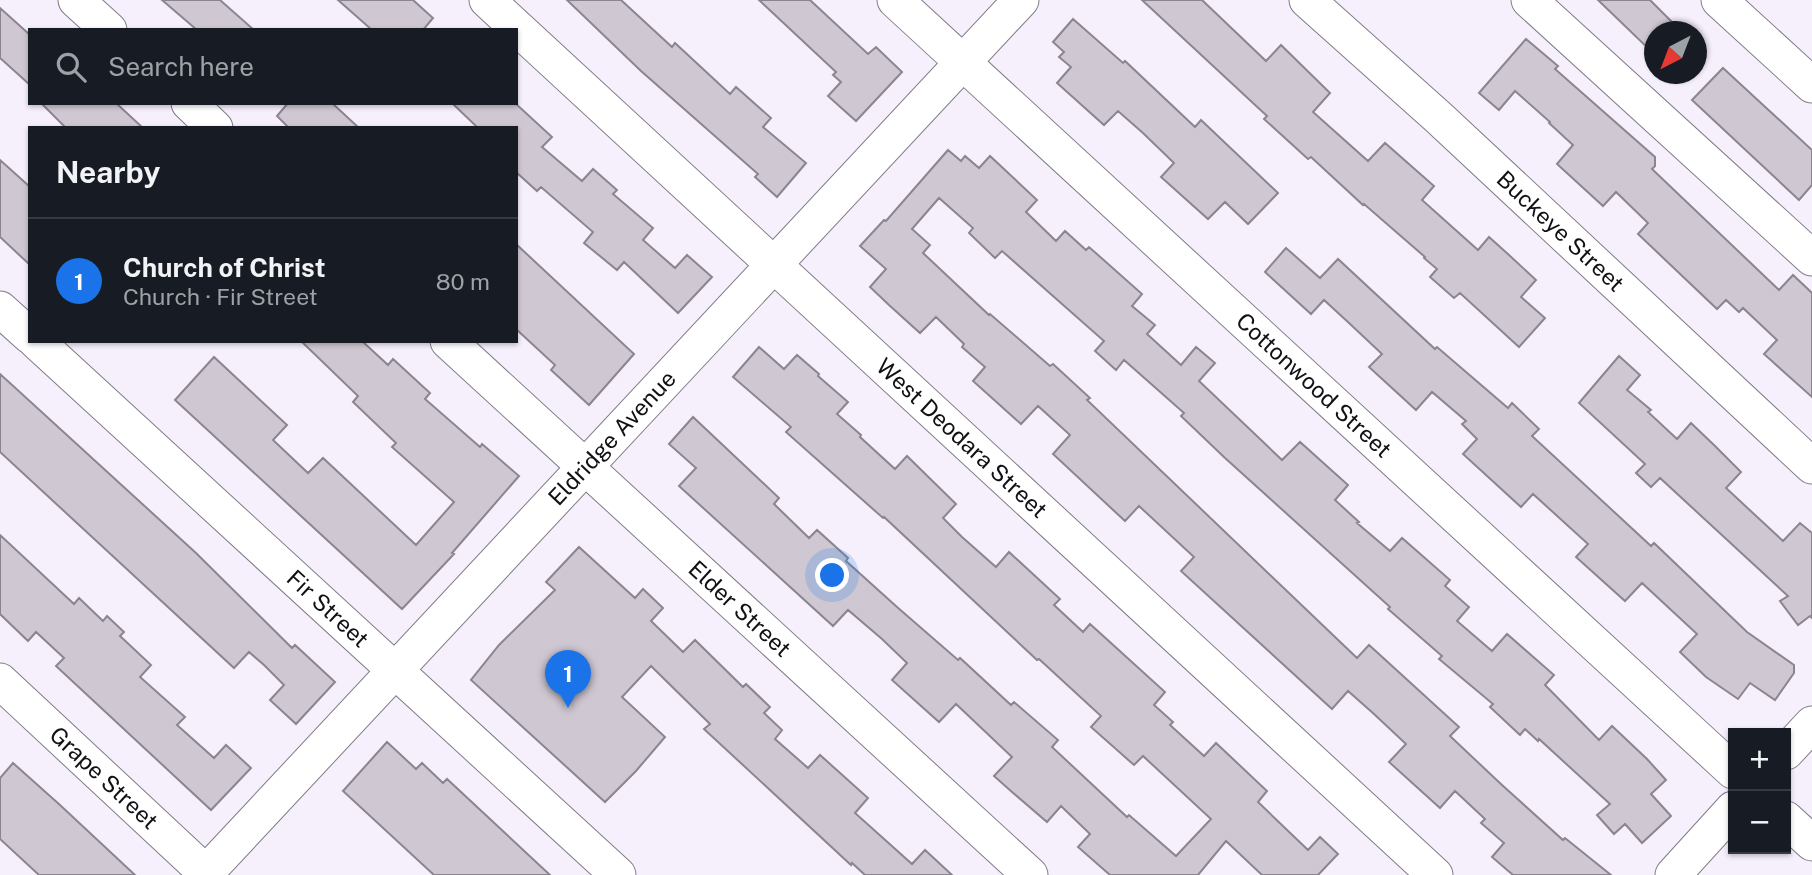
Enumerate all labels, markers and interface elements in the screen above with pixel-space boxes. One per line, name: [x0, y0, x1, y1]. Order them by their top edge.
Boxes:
north arrow: [1644, 21, 1707, 84]
search box: [28, 28, 518, 105]
icon: search: [52, 48, 90, 86]
text: Search here: [108, 51, 254, 82]
text: Nearby: [56, 154, 160, 190]
street label: Buckeye Street: [1491, 165, 1630, 297]
text: Church of Christ: [123, 252, 326, 283]
text: 1: [74, 268, 84, 295]
text: 80 m: [436, 268, 490, 295]
text: Church · Fir Street: [123, 283, 318, 310]
street label: Cottonwood Street: [1231, 307, 1397, 463]
street label: West Deodara Street: [871, 352, 1053, 523]
street label: Eldridge Avenue: [542, 365, 681, 510]
street label: Elder Street: [683, 555, 797, 662]
your location: [815, 558, 849, 592]
street label: Fir Street: [282, 564, 375, 653]
pin: 1: [545, 650, 591, 708]
street label: Grape Street: [45, 721, 164, 834]
map controls: [1728, 728, 1791, 854]
button: +: [1728, 728, 1791, 791]
button: −: [1728, 791, 1791, 854]

